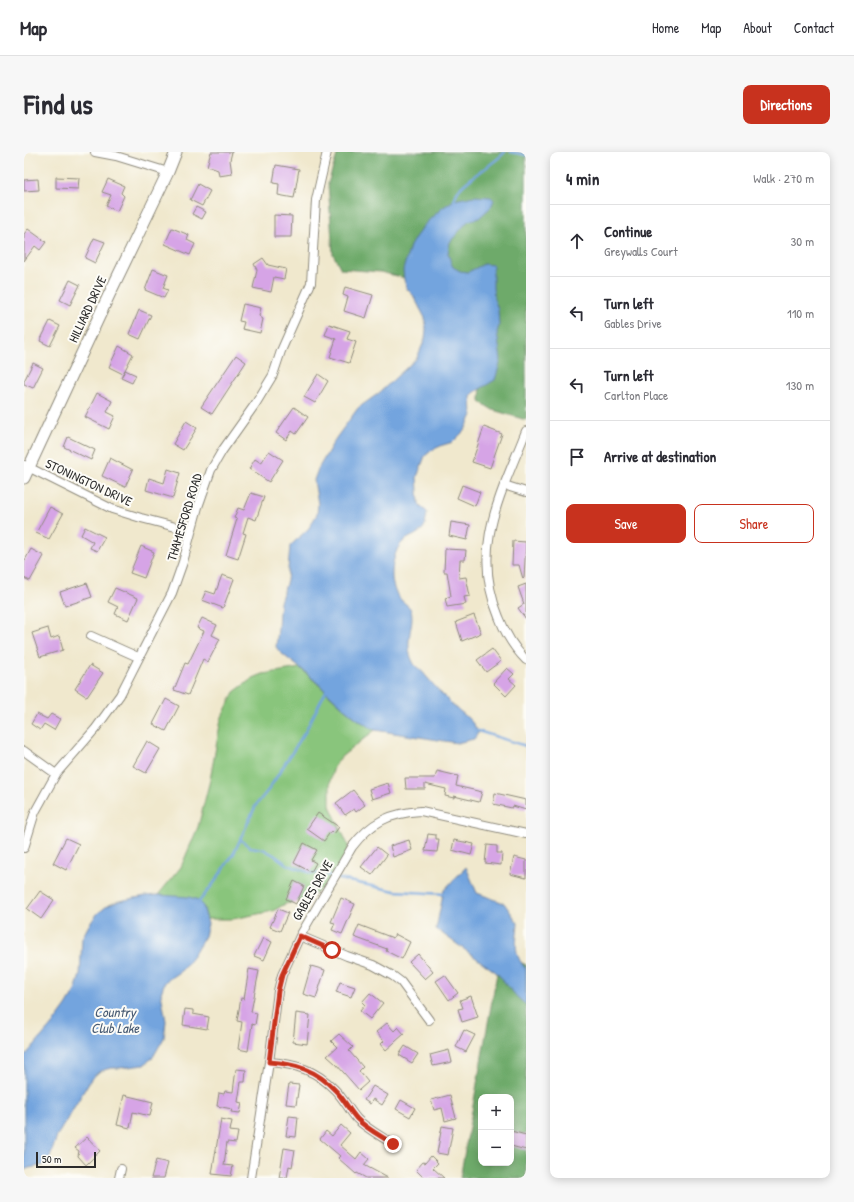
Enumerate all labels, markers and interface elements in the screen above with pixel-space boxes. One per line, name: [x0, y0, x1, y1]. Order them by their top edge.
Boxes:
text: Map: [20, 15, 47, 41]
text: Home: [652, 18, 679, 37]
text: Map: [701, 18, 721, 37]
text: About: [743, 18, 772, 37]
text: Contact: [794, 18, 834, 37]
text: Find us: [24, 85, 93, 123]
button: Directions: [743, 85, 830, 124]
text: 4 min: [566, 167, 599, 190]
text: Walk · 270 m: [753, 169, 814, 187]
text: Continue: [604, 221, 652, 242]
icon: ahead: [566, 230, 588, 252]
text: 30 m: [791, 232, 814, 250]
text: Greywalls Court: [604, 242, 678, 260]
street label: HILLIARD DRIVE: [64, 273, 110, 345]
text: Turn left: [604, 293, 654, 314]
icon: left: [566, 302, 588, 324]
text: 110 m: [787, 304, 814, 322]
text: Gables Drive: [604, 314, 662, 332]
text: Turn left: [604, 365, 654, 386]
icon: left: [566, 374, 588, 396]
text: 130 m: [786, 376, 814, 394]
text: Carlton Place: [604, 386, 668, 404]
icon: arrive: [566, 446, 588, 468]
text: Arrive at destination: [604, 446, 716, 467]
street label: STONINGTON DRIVE: [43, 454, 136, 510]
street label: THAMESFORD ROAD: [162, 470, 206, 563]
button: Save: [566, 504, 686, 543]
button: Share: [694, 504, 814, 543]
street label: GABLES DRIVE: [287, 856, 337, 923]
route start: [323, 941, 341, 959]
water label: Country Club Lake: [91, 1002, 140, 1037]
map controls: [478, 1094, 514, 1166]
button: +: [478, 1094, 514, 1130]
button: −: [478, 1130, 514, 1166]
route end: [384, 1135, 402, 1153]
scale bar: [36, 1150, 96, 1169]
text: 50 m: [42, 1152, 62, 1166]

